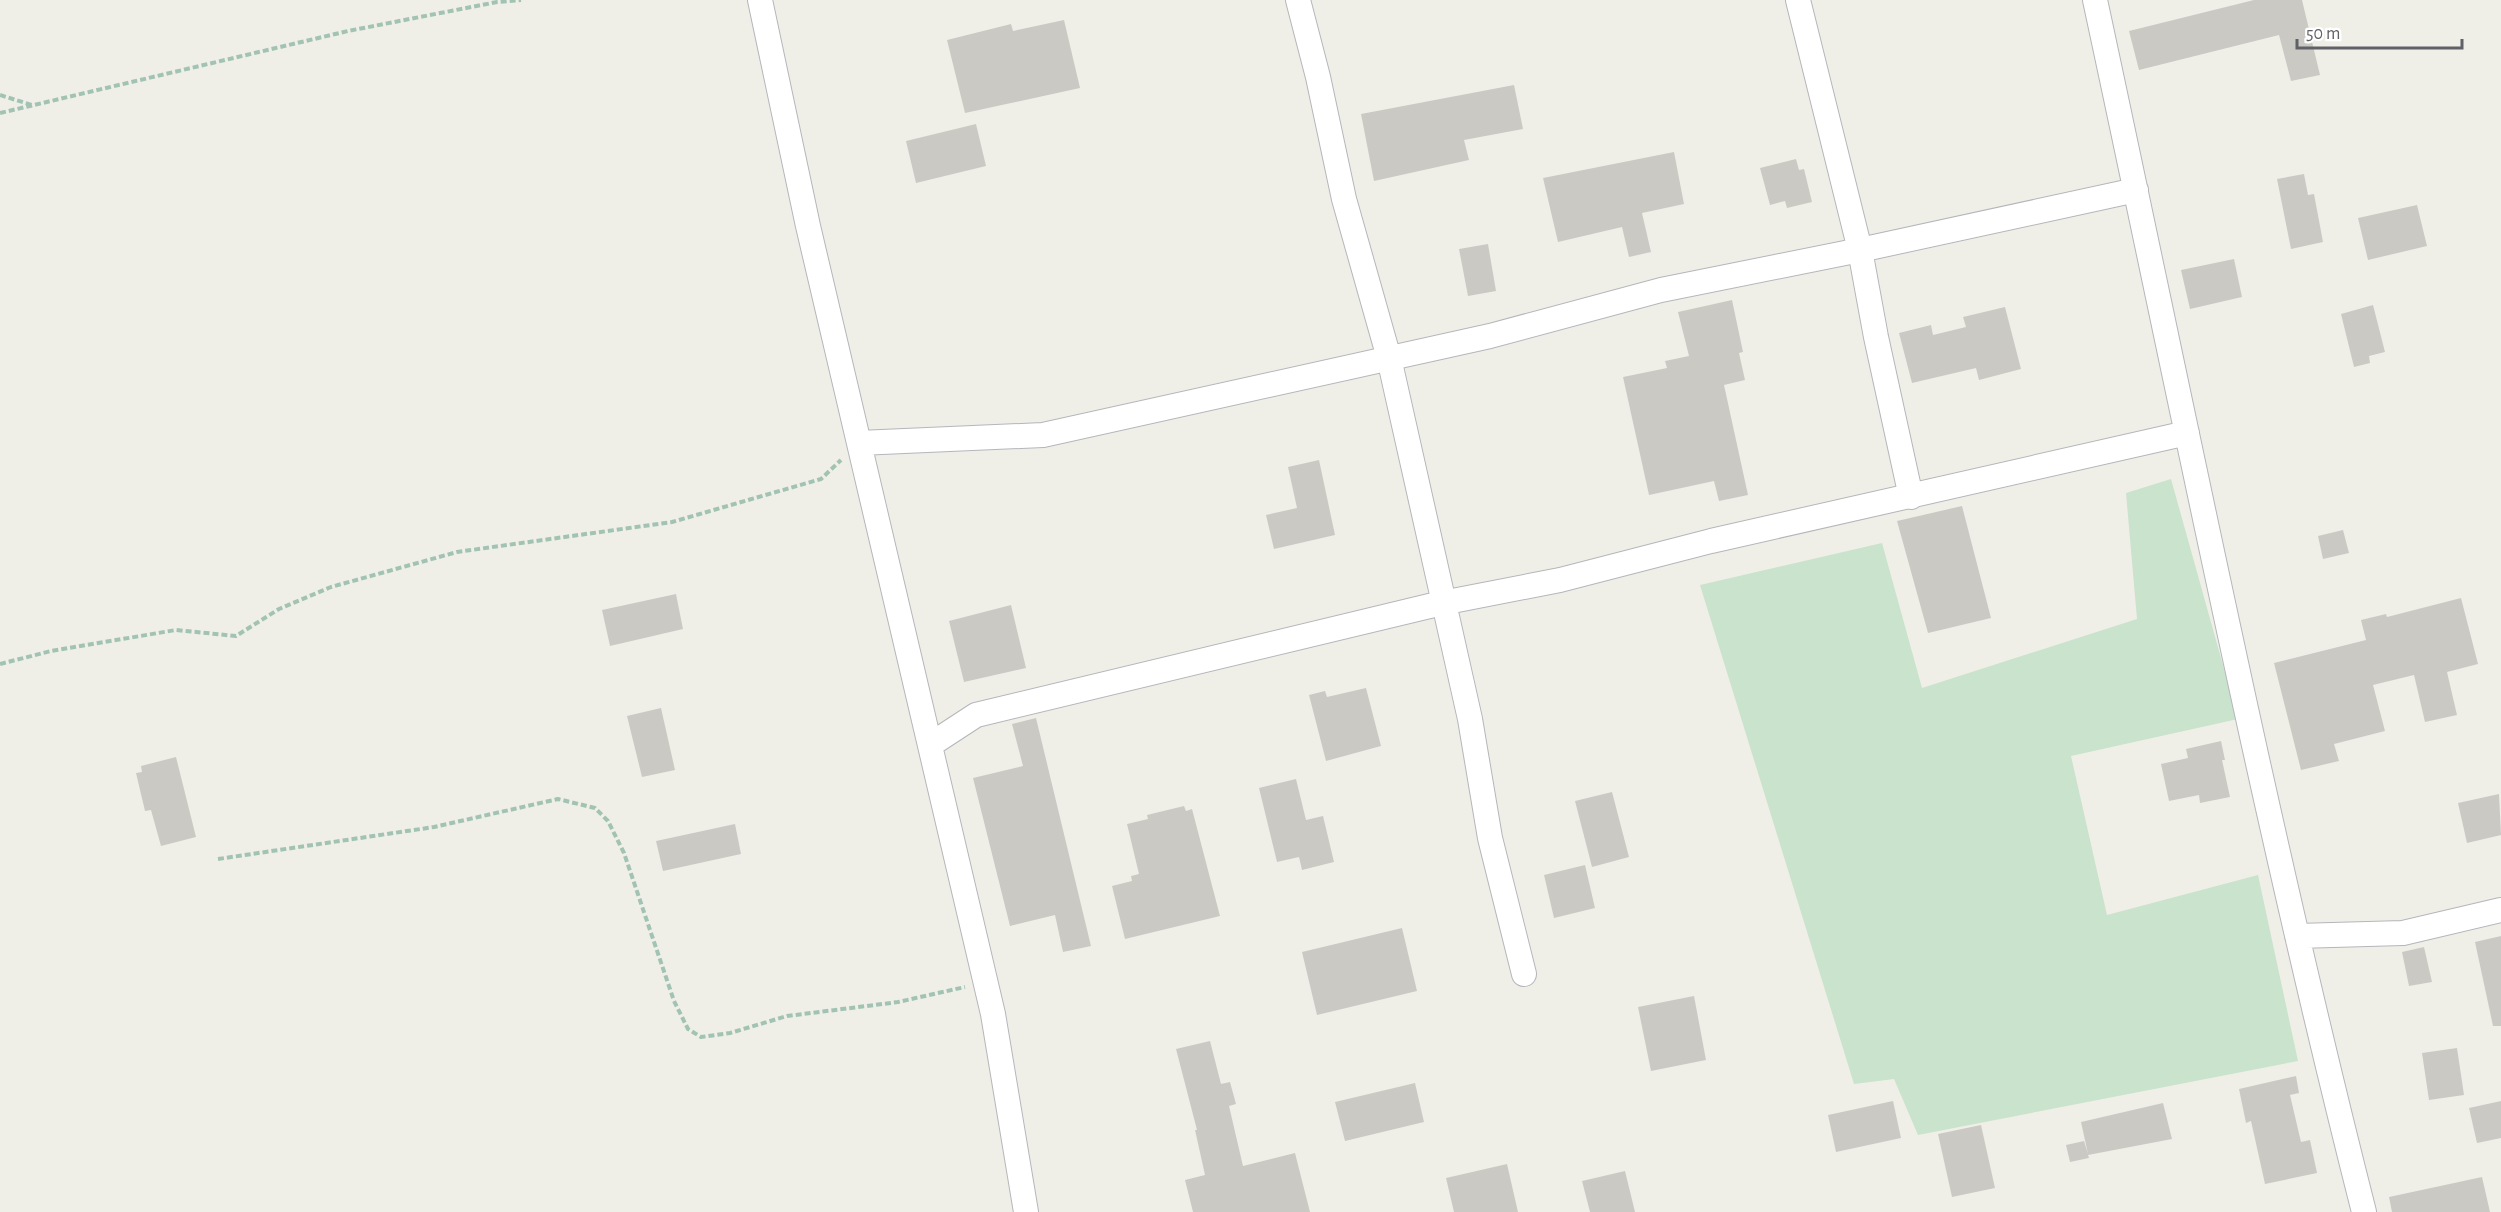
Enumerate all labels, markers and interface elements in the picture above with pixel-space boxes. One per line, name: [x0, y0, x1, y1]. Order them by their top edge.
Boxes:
scale bar: [2297, 12, 2462, 50]
text: 50 m: [2306, 25, 2340, 43]

